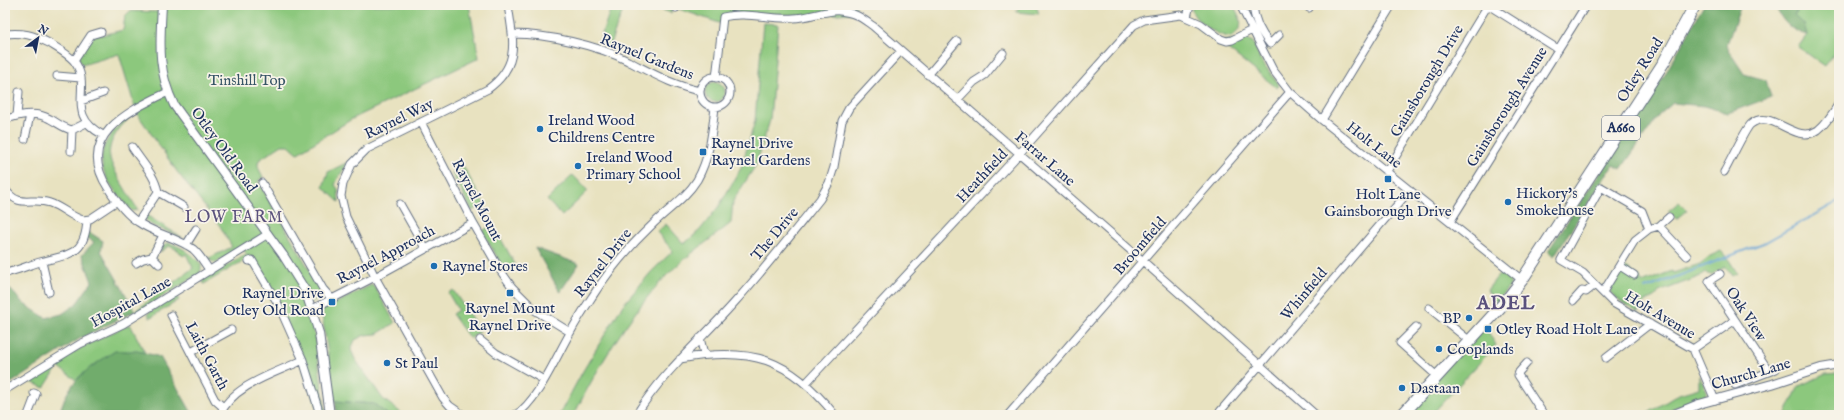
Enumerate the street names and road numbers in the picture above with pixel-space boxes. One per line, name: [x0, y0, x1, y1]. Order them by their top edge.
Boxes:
street label: Gainsborough Drive: [1386, 21, 1468, 140]
street label: Raynel Gardens: [597, 30, 697, 84]
street label: Otley Road: [1613, 33, 1668, 106]
street label: Gainsborough Avenue: [1462, 43, 1552, 171]
street label: Raynel Way: [361, 94, 437, 144]
street label: Otley Old Road: [187, 104, 262, 197]
road number: A660: [1602, 116, 1640, 140]
street label: Holt Lane: [1342, 117, 1406, 173]
street label: Farrar Lane: [1011, 128, 1079, 191]
street label: Heathfield: [952, 144, 1012, 207]
street label: Raynel Mount: [447, 156, 507, 244]
street label: The Drive: [747, 203, 803, 265]
street label: Broomfield: [1110, 212, 1171, 279]
street label: Raynel Approach: [334, 221, 438, 289]
street label: Raynel Drive: [570, 225, 636, 301]
street label: Whinfield: [1277, 263, 1332, 324]
street label: Hospital Lane: [87, 272, 175, 332]
street label: Oak View: [1722, 283, 1771, 346]
street label: Holt Avenue: [1621, 287, 1699, 344]
street label: Laith Garth: [181, 319, 233, 393]
street label: Church Lane: [1709, 354, 1793, 394]

